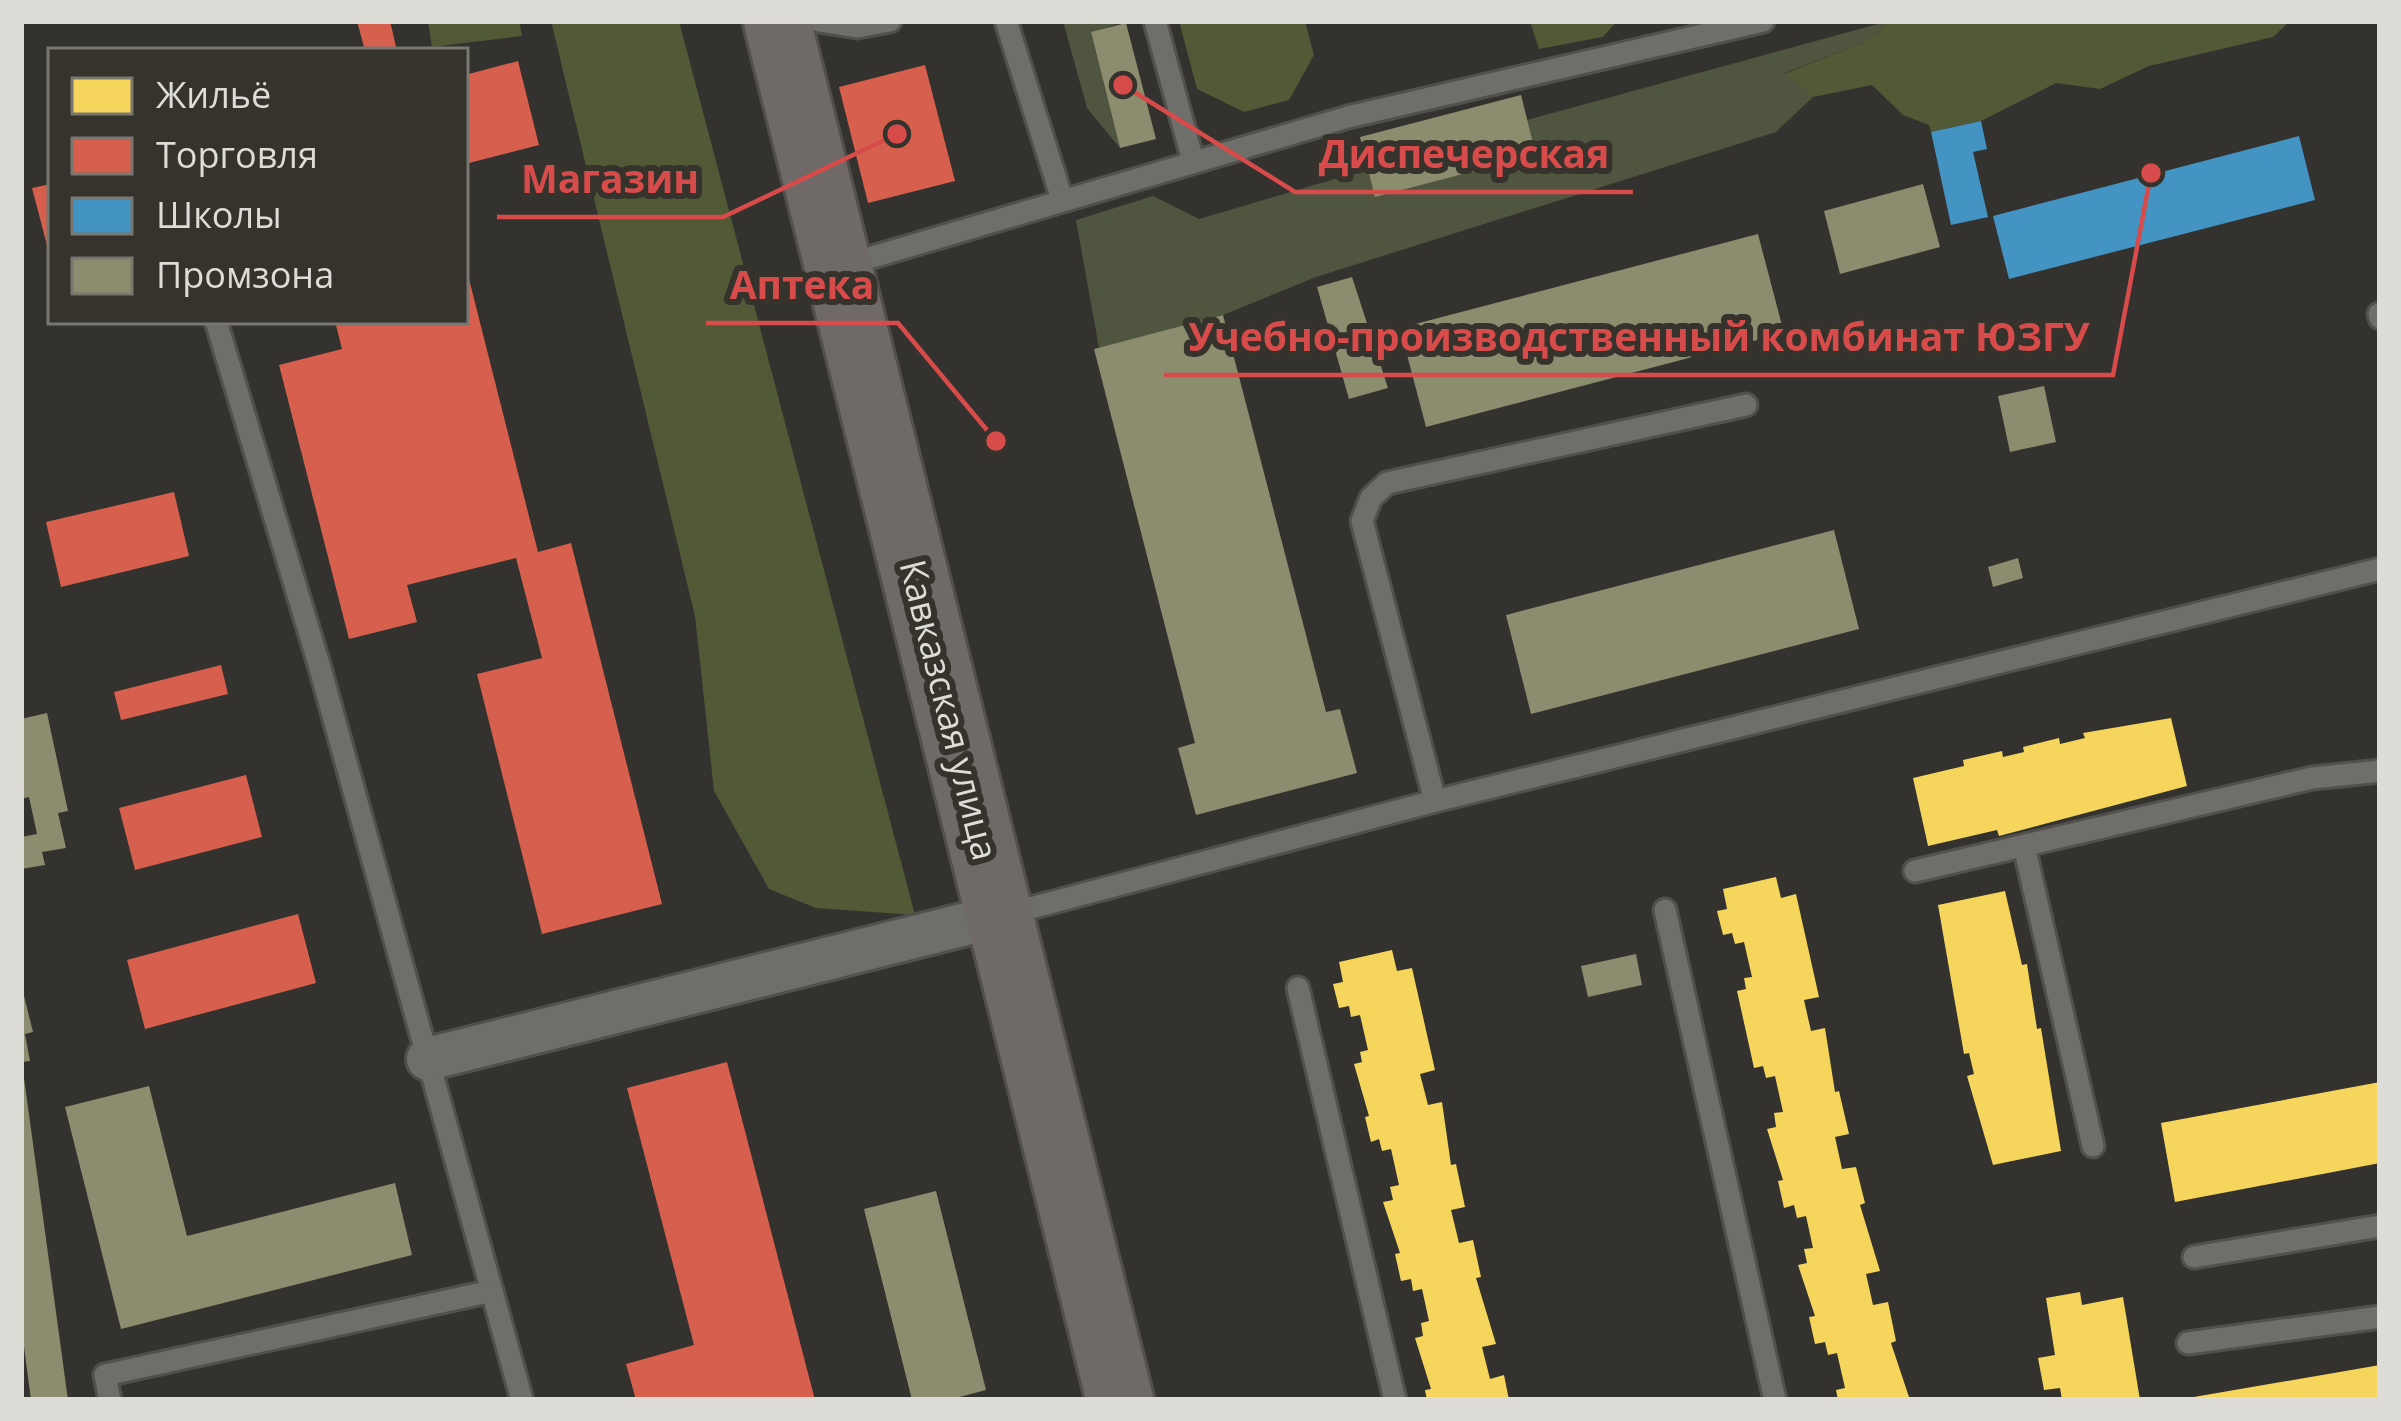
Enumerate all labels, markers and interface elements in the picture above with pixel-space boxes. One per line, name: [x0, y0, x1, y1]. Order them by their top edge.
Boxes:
legend: [48, 48, 468, 324]
text: Жильё: [156, 70, 271, 119]
callout: Диспечерская: [1295, 117, 1633, 192]
text: Диспечерская: [1319, 126, 1609, 179]
text: Торговля: [156, 130, 318, 179]
callout: Магазин: [497, 142, 723, 217]
text: Магазин: [521, 151, 699, 204]
text: Школы: [156, 190, 282, 239]
callout: Аптека: [706, 248, 898, 323]
text: Промзона: [156, 250, 334, 299]
text: Аптека: [730, 257, 874, 310]
callout: Учебно-производственный комбинат ЮЗГУ: [1164, 300, 2113, 375]
text: Учебно-производственный комбинат ЮЗГУ: [1188, 309, 2090, 362]
street label: Кавказская улица: [888, 555, 1010, 865]

